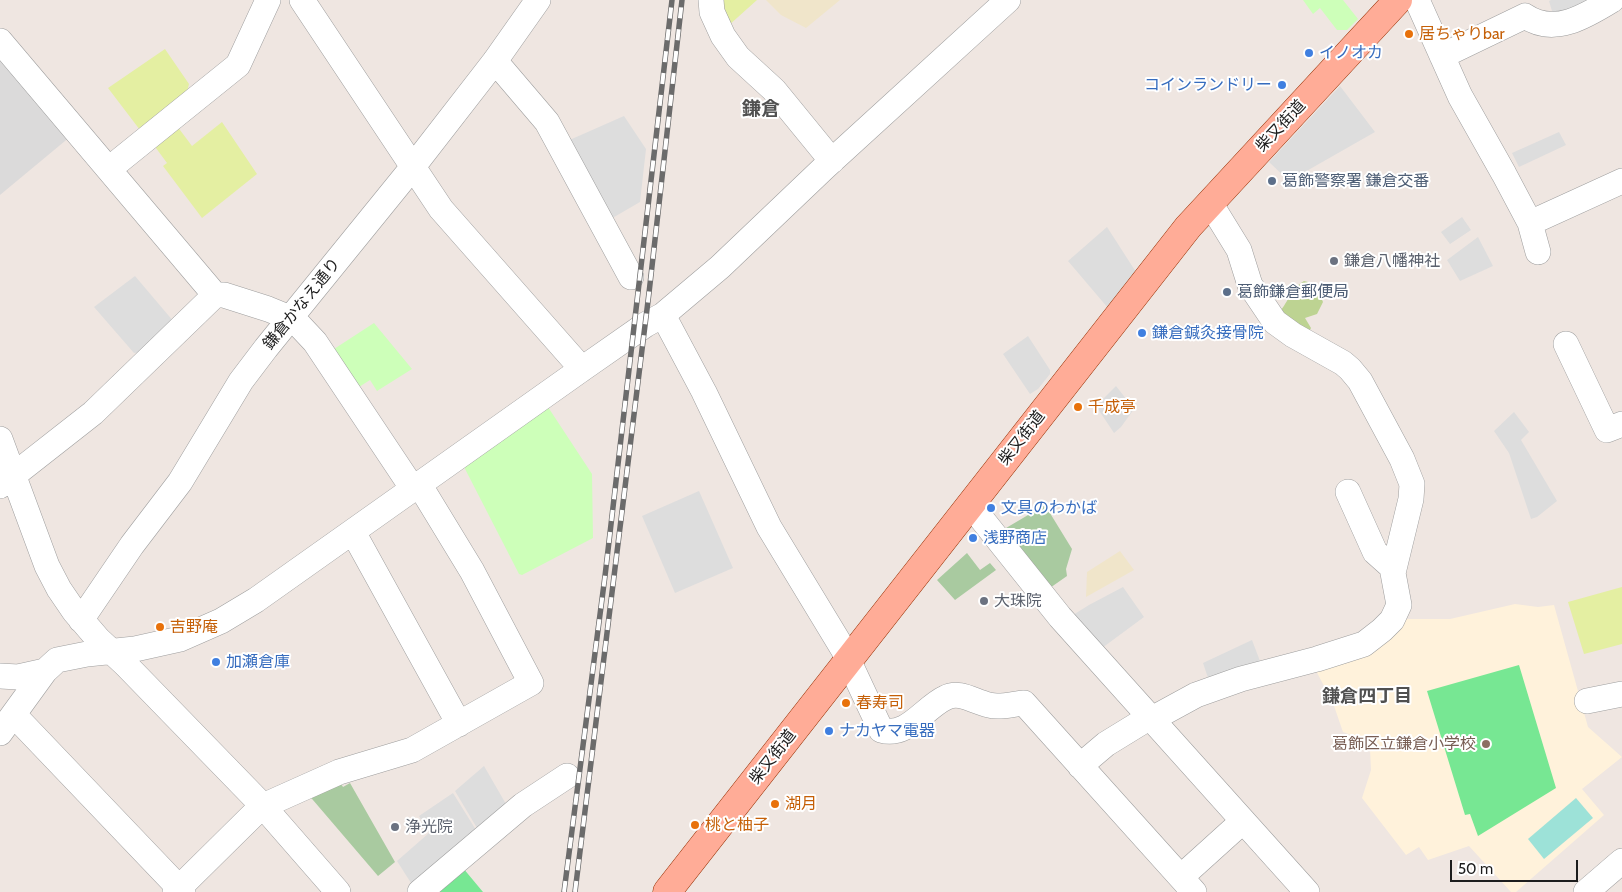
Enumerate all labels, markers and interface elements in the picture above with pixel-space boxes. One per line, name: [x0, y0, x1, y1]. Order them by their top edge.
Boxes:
place label: 居ちゃりbar: [1419, 24, 1505, 44]
marker: 居ちゃりbar: [1403, 28, 1415, 40]
place label: イノオカ: [1319, 43, 1383, 63]
marker: イノオカ: [1303, 47, 1315, 59]
place label: コインランドリー: [1144, 75, 1272, 95]
marker: コインランドリー: [1276, 79, 1288, 91]
street label: 柴又街道: [1252, 96, 1310, 156]
district label: 鎌倉: [742, 98, 780, 120]
place label: 葛飾警察署 鎌倉交番: [1282, 171, 1430, 191]
marker: 葛飾警察署 鎌倉交番: [1266, 175, 1278, 187]
place label: 鎌倉八幡神社: [1344, 251, 1440, 271]
street label: 鎌倉かなえ通り: [259, 254, 345, 354]
marker: 鎌倉八幡神社: [1328, 255, 1340, 267]
place label: 葛飾鎌倉郵便局: [1237, 282, 1349, 302]
marker: 葛飾鎌倉郵便局: [1221, 286, 1233, 298]
place label: 鎌倉鍼灸接骨院: [1152, 323, 1264, 343]
marker: 鎌倉鍼灸接骨院: [1136, 327, 1148, 339]
place label: 千成亭: [1088, 397, 1136, 417]
marker: 千成亭: [1072, 401, 1084, 413]
street label: 柴又街道: [995, 407, 1049, 469]
place label: 文具のわかば: [1001, 498, 1097, 518]
marker: 文具のわかば: [985, 502, 997, 514]
place label: 浅野商店: [983, 528, 1047, 548]
marker: 浅野商店: [967, 532, 979, 544]
place label: 大珠院: [994, 591, 1042, 611]
marker: 大珠院: [978, 595, 990, 607]
place label: 吉野庵: [170, 617, 218, 637]
marker: 吉野庵: [154, 621, 166, 633]
place label: 加瀬倉庫: [226, 652, 290, 672]
marker: 加瀬倉庫: [210, 656, 222, 668]
district label: 鎌倉四丁目: [1322, 686, 1412, 708]
place label: 春寿司: [856, 693, 904, 713]
marker: 春寿司: [840, 697, 852, 709]
place label: ナカヤマ電器: [839, 721, 935, 741]
marker: ナカヤマ電器: [823, 725, 835, 737]
street label: 柴又街道: [746, 726, 800, 788]
place label: 葛飾区立鎌倉小学校: [1332, 734, 1476, 754]
marker: 葛飾区立鎌倉小学校: [1480, 738, 1492, 750]
place label: 湖月: [785, 794, 817, 814]
marker: 湖月: [769, 798, 781, 810]
place label: 桃と柚子: [705, 815, 769, 835]
place label: 浄光院: [405, 817, 453, 837]
marker: 桃と柚子: [689, 819, 701, 831]
marker: 浄光院: [389, 821, 401, 833]
scale bar: [1452, 850, 1580, 882]
text: 50 m: [1458, 860, 1493, 878]

